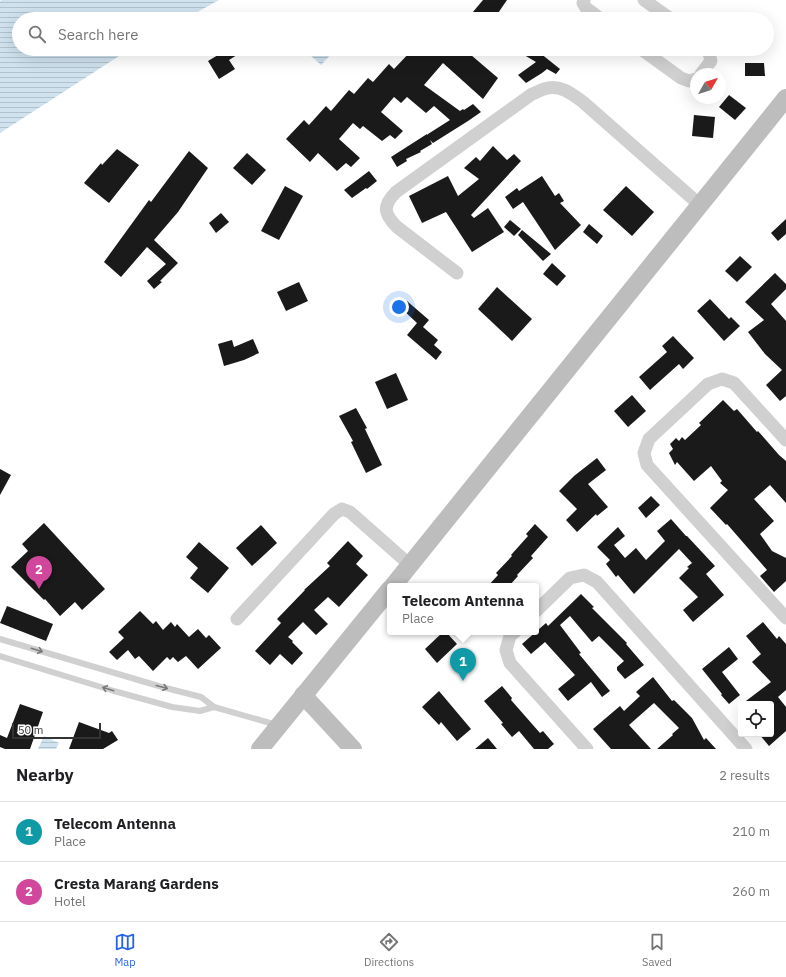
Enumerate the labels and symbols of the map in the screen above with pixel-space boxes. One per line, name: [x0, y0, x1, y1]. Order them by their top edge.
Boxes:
north arrow: [690, 68, 726, 104]
your location: [389, 297, 409, 317]
pin: 2: [26, 556, 52, 589]
one-way arrow: [31, 647, 44, 654]
pin: 1: [450, 648, 476, 681]
one-way arrow: [155, 684, 168, 691]
one-way arrow: [102, 685, 115, 692]
scale bar: [12, 721, 101, 740]

